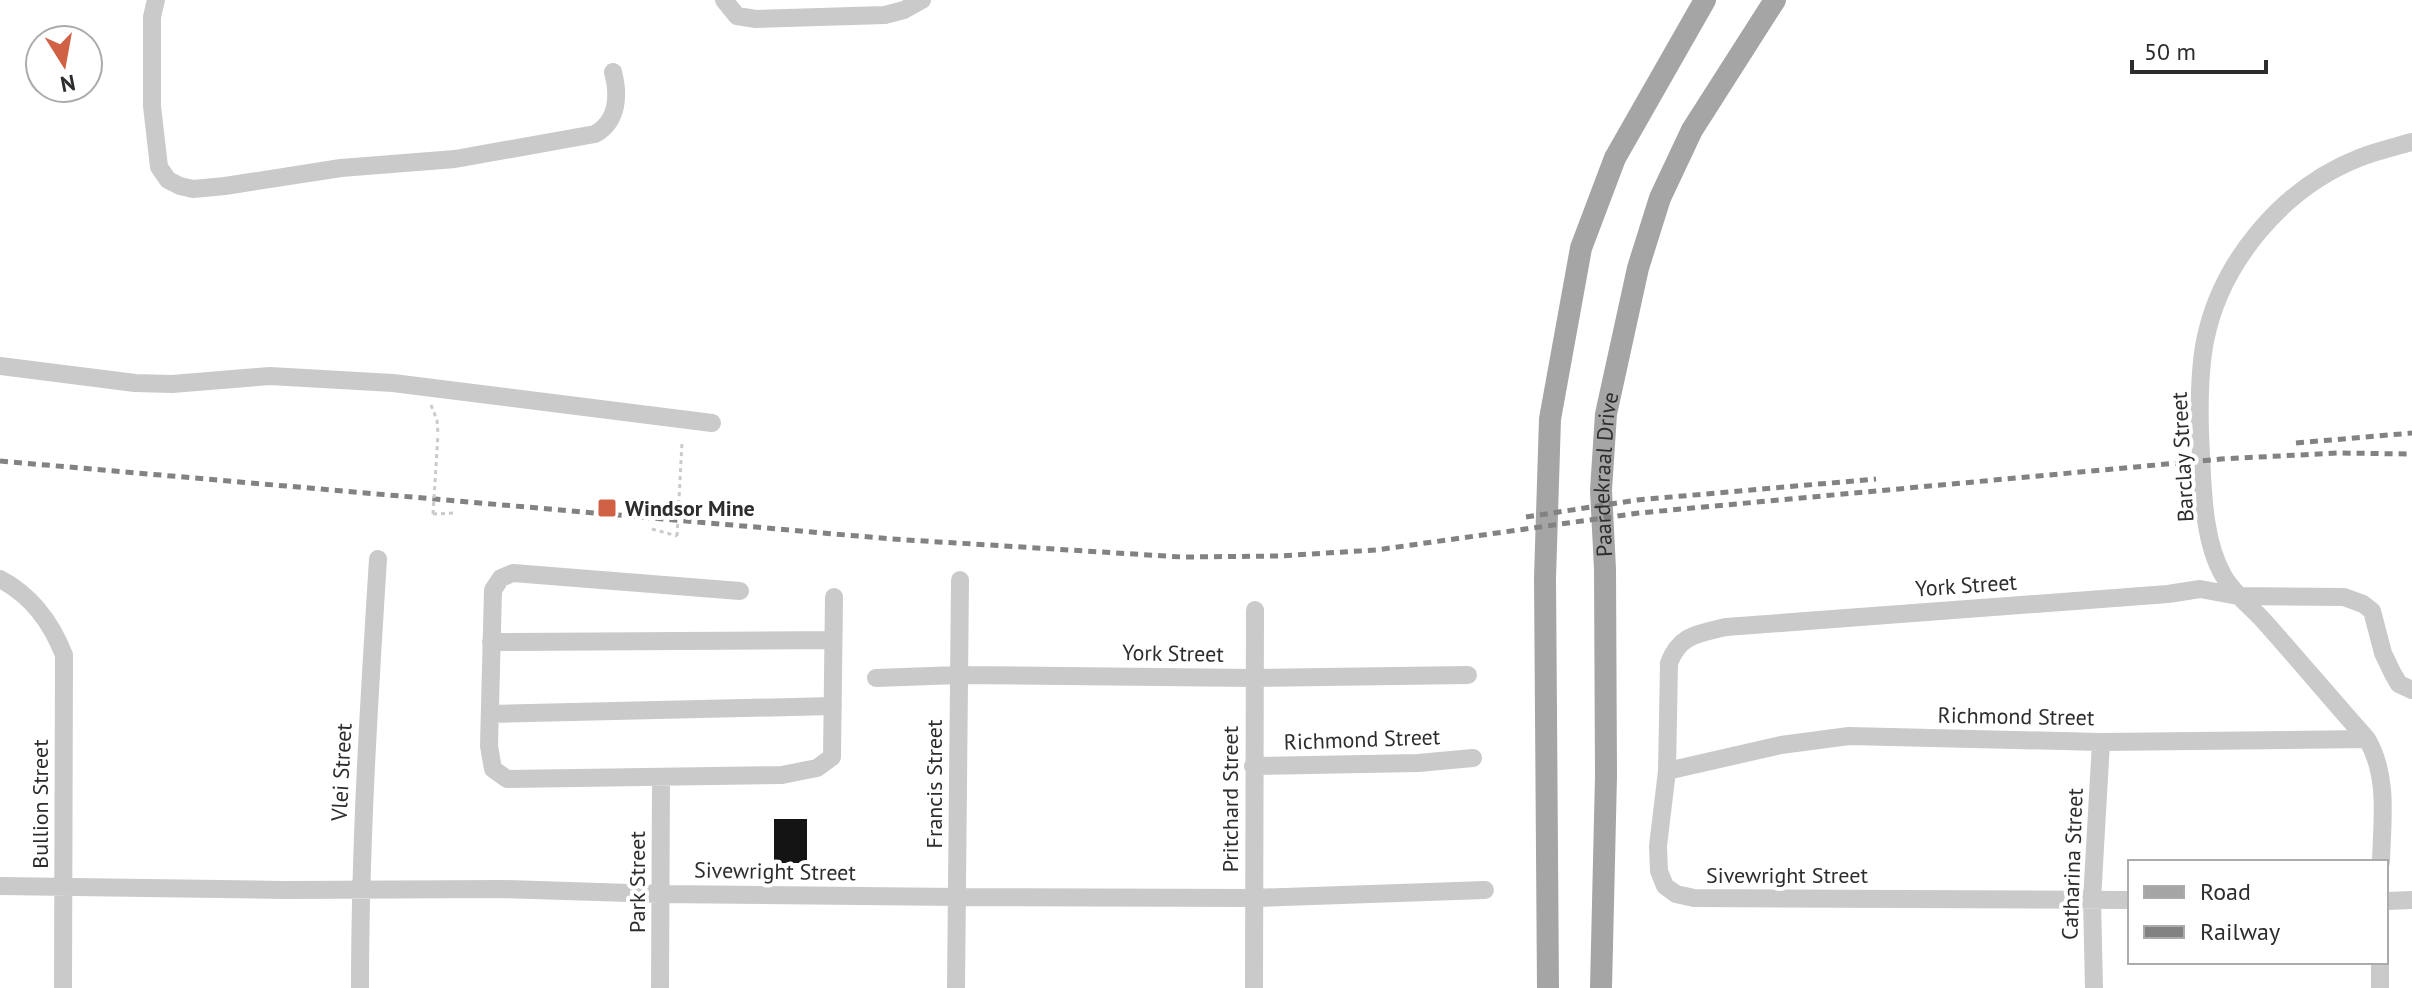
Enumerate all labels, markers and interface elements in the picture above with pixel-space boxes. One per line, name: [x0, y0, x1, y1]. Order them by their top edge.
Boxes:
north arrow: [24, 24, 104, 104]
scale bar: [2132, 24, 2266, 74]
text: 50 m: [2144, 36, 2196, 67]
text: N: [58, 69, 78, 99]
street label: Paardekraal Drive: [1587, 389, 1624, 557]
street label: Barclay Street: [2165, 391, 2199, 523]
place label: Windsor Mine: [625, 494, 755, 522]
marker: Windsor Mine: [596, 497, 618, 519]
street label: York Street: [1914, 567, 2018, 603]
street label: York Street: [1122, 638, 1225, 668]
street label: Richmond Street: [1938, 701, 2095, 731]
street label: Francis Street: [920, 719, 948, 848]
street label: Vlei Street: [324, 722, 358, 823]
street label: Richmond Street: [1283, 722, 1441, 756]
street label: Pritchard Street: [1216, 725, 1244, 872]
street label: Bullion Street: [26, 739, 54, 869]
street label: Catharina Street: [2055, 787, 2089, 940]
street label: Park Street: [623, 831, 651, 933]
street label: Sivewright Street: [694, 856, 857, 886]
legend: [2128, 860, 2388, 964]
street label: Sivewright Street: [1706, 861, 1868, 889]
text: Road: [2200, 876, 2251, 907]
text: Railway: [2200, 916, 2280, 947]

